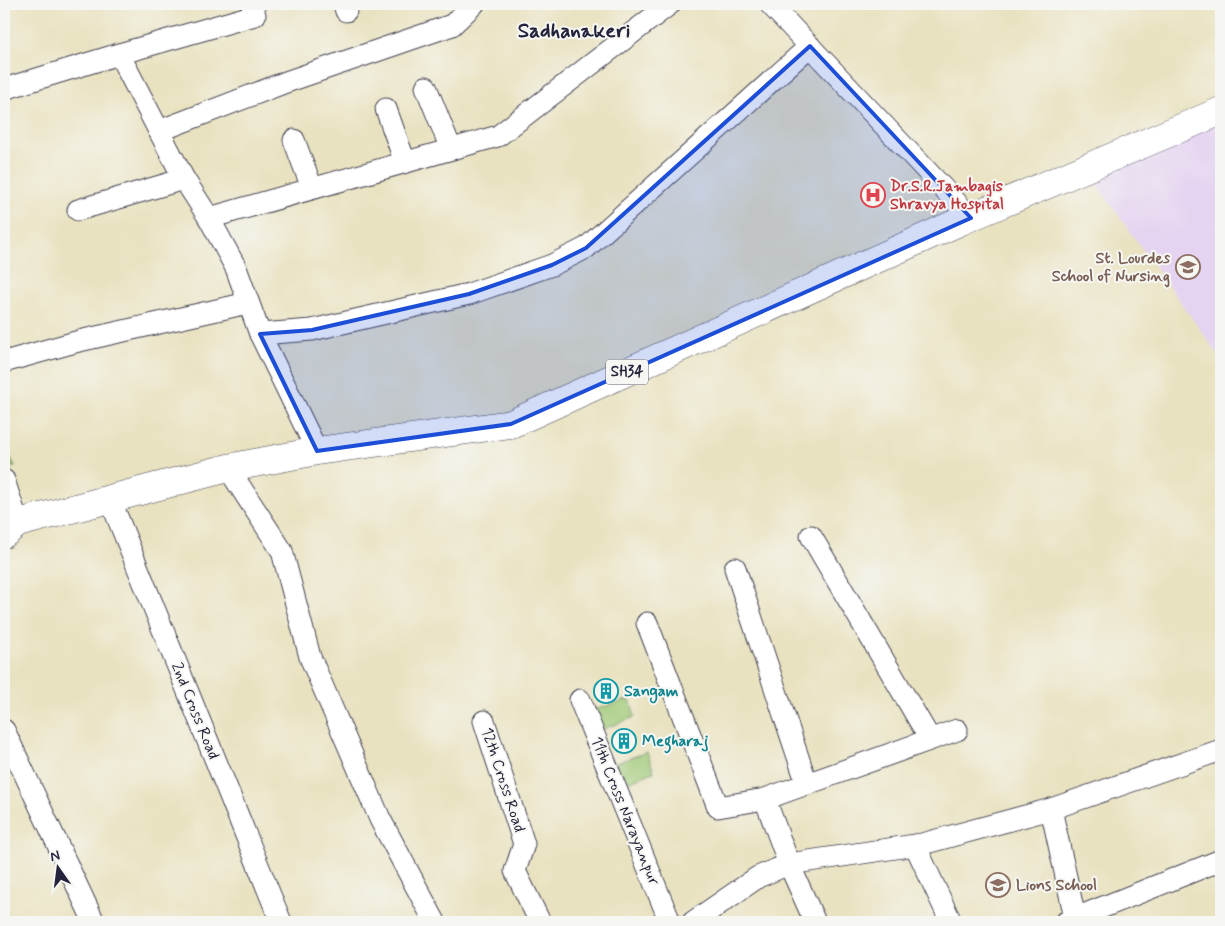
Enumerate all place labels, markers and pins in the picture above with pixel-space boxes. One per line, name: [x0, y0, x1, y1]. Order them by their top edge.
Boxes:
place label: Dr.S.R.Jambagis Shravya Hospital: [890, 176, 1004, 215]
hospital icon: Dr.S.R.Jambagis Shravya Hospital: [860, 182, 886, 208]
place label: St. Lourdes School of Nursing: [1052, 248, 1171, 288]
school or university icon: St. Lourdes School of Nursing: [1175, 254, 1201, 280]
building icon: Sangam: [593, 678, 619, 704]
place label: Sangam: [624, 681, 679, 704]
building icon: Megharaj: [611, 728, 637, 754]
place label: Megharaj: [642, 731, 709, 754]
school or university icon: Lions School: [985, 872, 1011, 898]
place label: Lions School: [1016, 875, 1097, 896]

